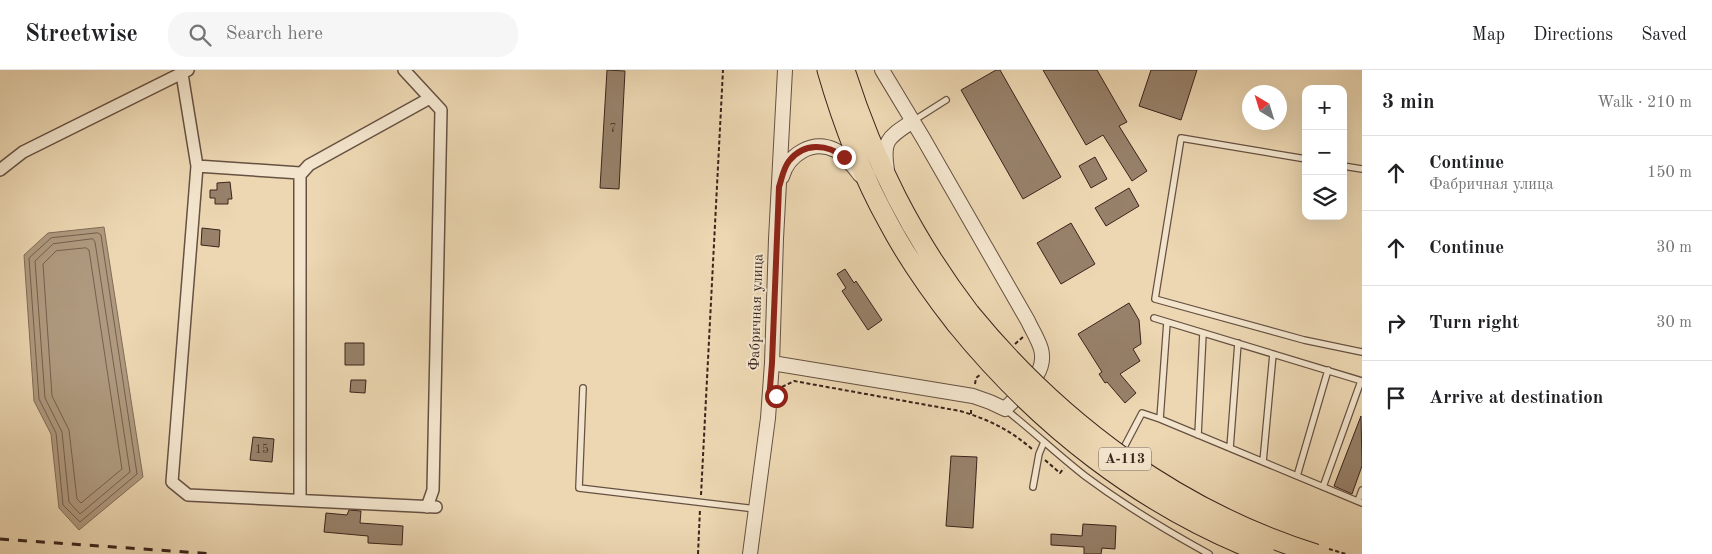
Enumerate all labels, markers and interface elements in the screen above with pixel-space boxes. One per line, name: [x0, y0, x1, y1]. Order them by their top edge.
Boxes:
search box: [168, 12, 518, 57]
icon: search: [186, 21, 214, 49]
text: Streetwise: [25, 23, 138, 47]
text: Search here: [226, 25, 323, 44]
text: Map: [1472, 26, 1505, 44]
text: Directions: [1533, 26, 1613, 44]
text: Saved: [1641, 26, 1687, 44]
north arrow: [1242, 85, 1287, 130]
map controls: [1302, 85, 1347, 220]
button: +: [1302, 85, 1347, 130]
text: 3 min: [1382, 92, 1435, 113]
text: Walk · 210 m: [1597, 95, 1692, 111]
house number: 7: [610, 123, 616, 135]
button: −: [1302, 130, 1347, 175]
route end: [833, 146, 856, 169]
text: Continue: [1429, 154, 1504, 173]
icon: ahead: [1382, 159, 1410, 187]
text: 150 m: [1647, 165, 1692, 181]
button: layers: [1302, 175, 1347, 220]
text: Фабричная улица: [1429, 177, 1554, 193]
icon: ahead: [1382, 234, 1410, 262]
text: Continue: [1429, 239, 1504, 258]
text: 30 m: [1656, 240, 1692, 256]
street label: Фабричная улица: [747, 253, 767, 371]
icon: right: [1382, 309, 1410, 337]
text: Turn right: [1429, 314, 1519, 333]
text: 30 m: [1656, 315, 1692, 331]
icon: arrive: [1382, 384, 1410, 412]
route start: [765, 385, 788, 408]
text: Arrive at destination: [1429, 389, 1603, 408]
house number: 15: [255, 443, 269, 456]
road number: А-113: [1099, 448, 1151, 470]

